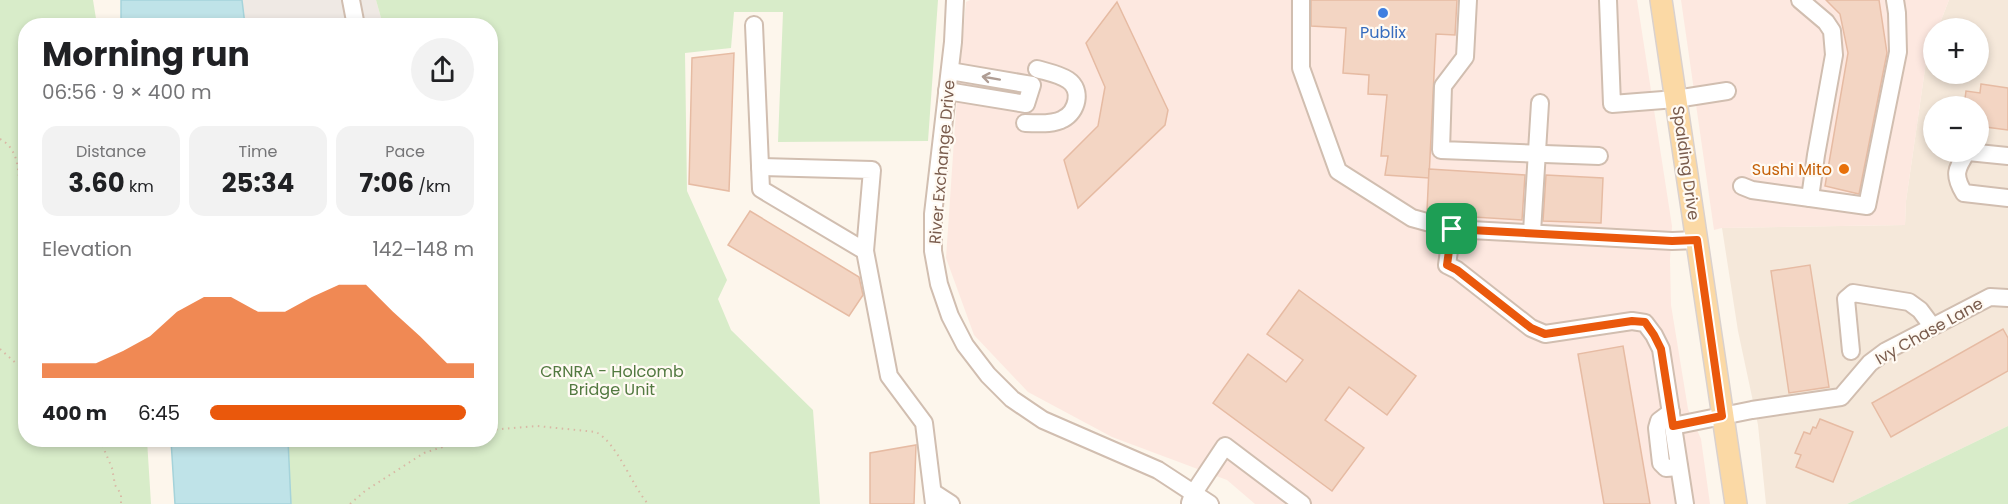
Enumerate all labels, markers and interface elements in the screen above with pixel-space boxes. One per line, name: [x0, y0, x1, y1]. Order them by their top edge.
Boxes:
marker: Publix: [1376, 6, 1390, 20]
map controls: [1923, 18, 1989, 162]
button: +: [1923, 18, 1989, 84]
place label: Publix: [1360, 21, 1406, 44]
text: Morning run: [42, 31, 250, 78]
button: share: [411, 38, 474, 101]
one-way arrow: [981, 72, 1001, 83]
text: 06:56 · 9 × 400 m: [42, 78, 211, 106]
street label: River Exchange Drive: [923, 79, 961, 245]
button: −: [1923, 96, 1989, 162]
street label: Spalding Drive: [1667, 104, 1705, 222]
text: Distance: [76, 140, 146, 163]
text: Time: [239, 140, 278, 163]
text: Pace: [385, 140, 425, 163]
place label: Sushi Mito: [1752, 158, 1832, 181]
marker: Sushi Mito: [1837, 162, 1851, 176]
text: 3.60: [68, 165, 125, 201]
text: 25:34: [222, 165, 294, 201]
text: 7:06: [359, 165, 414, 201]
text: km: [125, 175, 154, 198]
text: /km: [414, 175, 451, 198]
pin: [1426, 203, 1477, 254]
icon: arrive: [1435, 212, 1468, 245]
text: Elevation: [42, 235, 132, 263]
text: 142–148 m: [372, 235, 474, 263]
street label: Ivy Chase Lane: [1871, 292, 1987, 370]
park label: CRNRA - Holcomb Bridge Unit: [540, 360, 684, 401]
text: 400 m: [42, 399, 107, 427]
text: 6:45: [138, 399, 180, 427]

